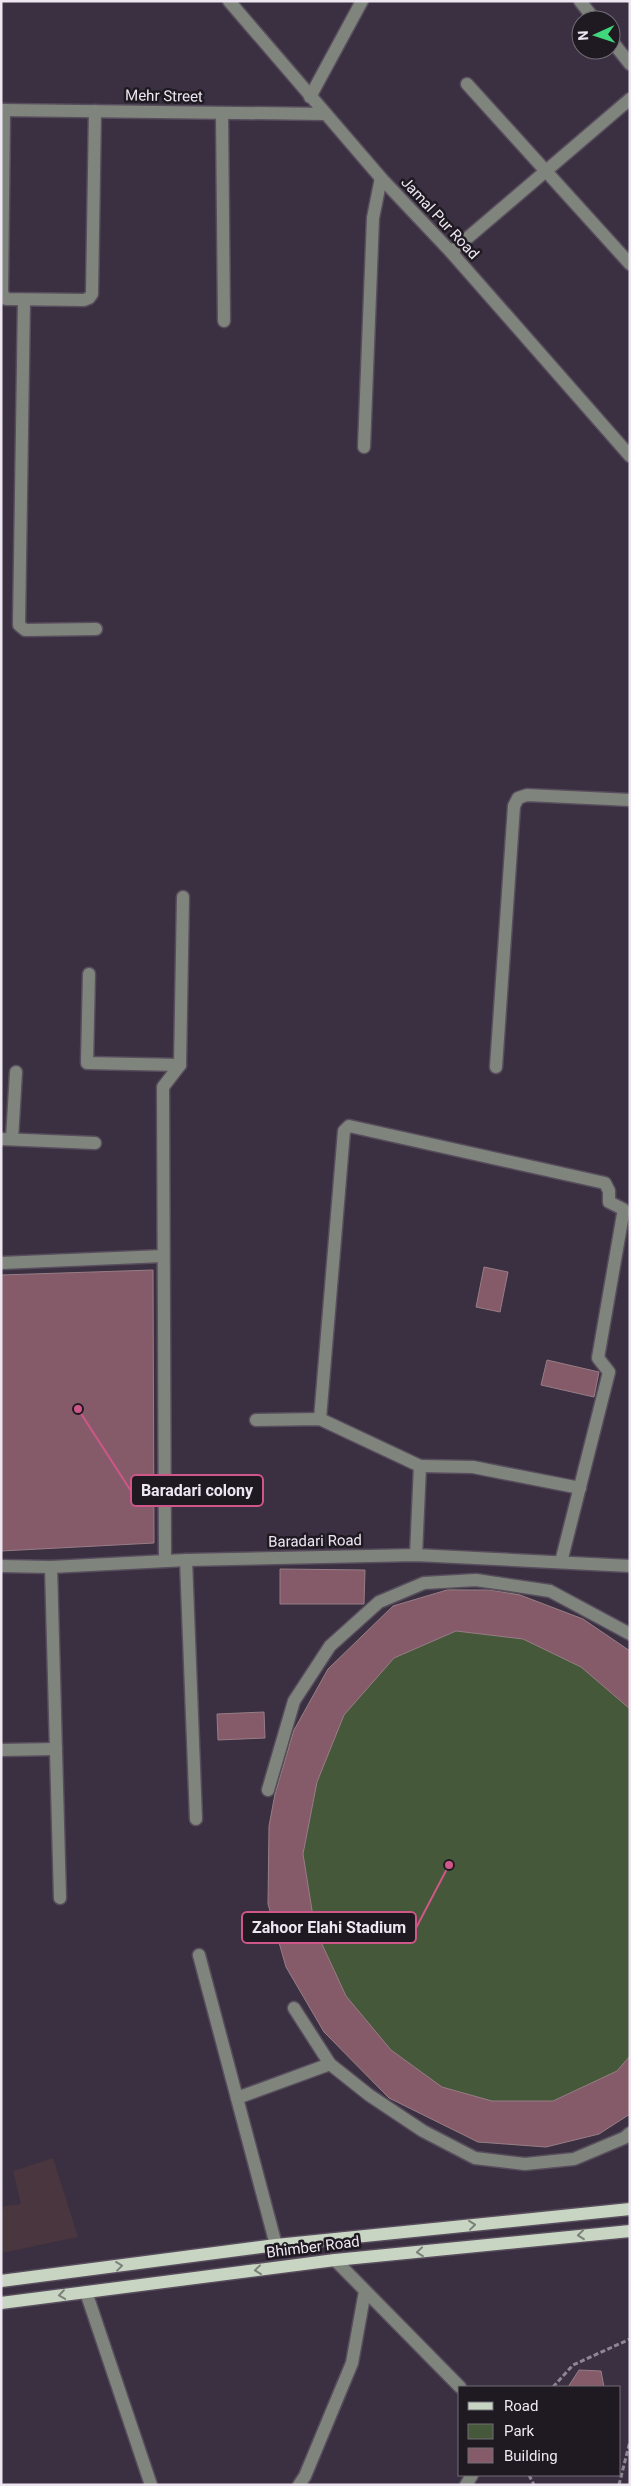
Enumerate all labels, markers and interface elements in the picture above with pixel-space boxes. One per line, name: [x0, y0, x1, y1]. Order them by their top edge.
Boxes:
north arrow: [571, 10, 621, 60]
text: N: [575, 30, 591, 41]
street label: Mehr Street: [125, 86, 203, 106]
street label: Jamal Pur Road: [397, 173, 483, 263]
callout: Baradari colony: [131, 1475, 263, 1506]
text: Baradari colony: [141, 1481, 254, 1500]
street label: Baradari Road: [268, 1531, 362, 1551]
callout: Zahoor Elahi Stadium: [242, 1912, 416, 1943]
text: Zahoor Elahi Stadium: [252, 1918, 406, 1937]
one-way arrow: [468, 2220, 476, 2231]
one-way arrow: [577, 2229, 585, 2240]
street label: Bhimber Road: [265, 2232, 361, 2262]
one-way arrow: [415, 2246, 423, 2257]
one-way arrow: [115, 2261, 123, 2271]
one-way arrow: [254, 2264, 262, 2275]
one-way arrow: [58, 2289, 66, 2300]
legend: [458, 2386, 621, 2476]
text: Road: [504, 2397, 538, 2415]
text: Park: [504, 2422, 535, 2440]
text: Building: [504, 2447, 558, 2465]

